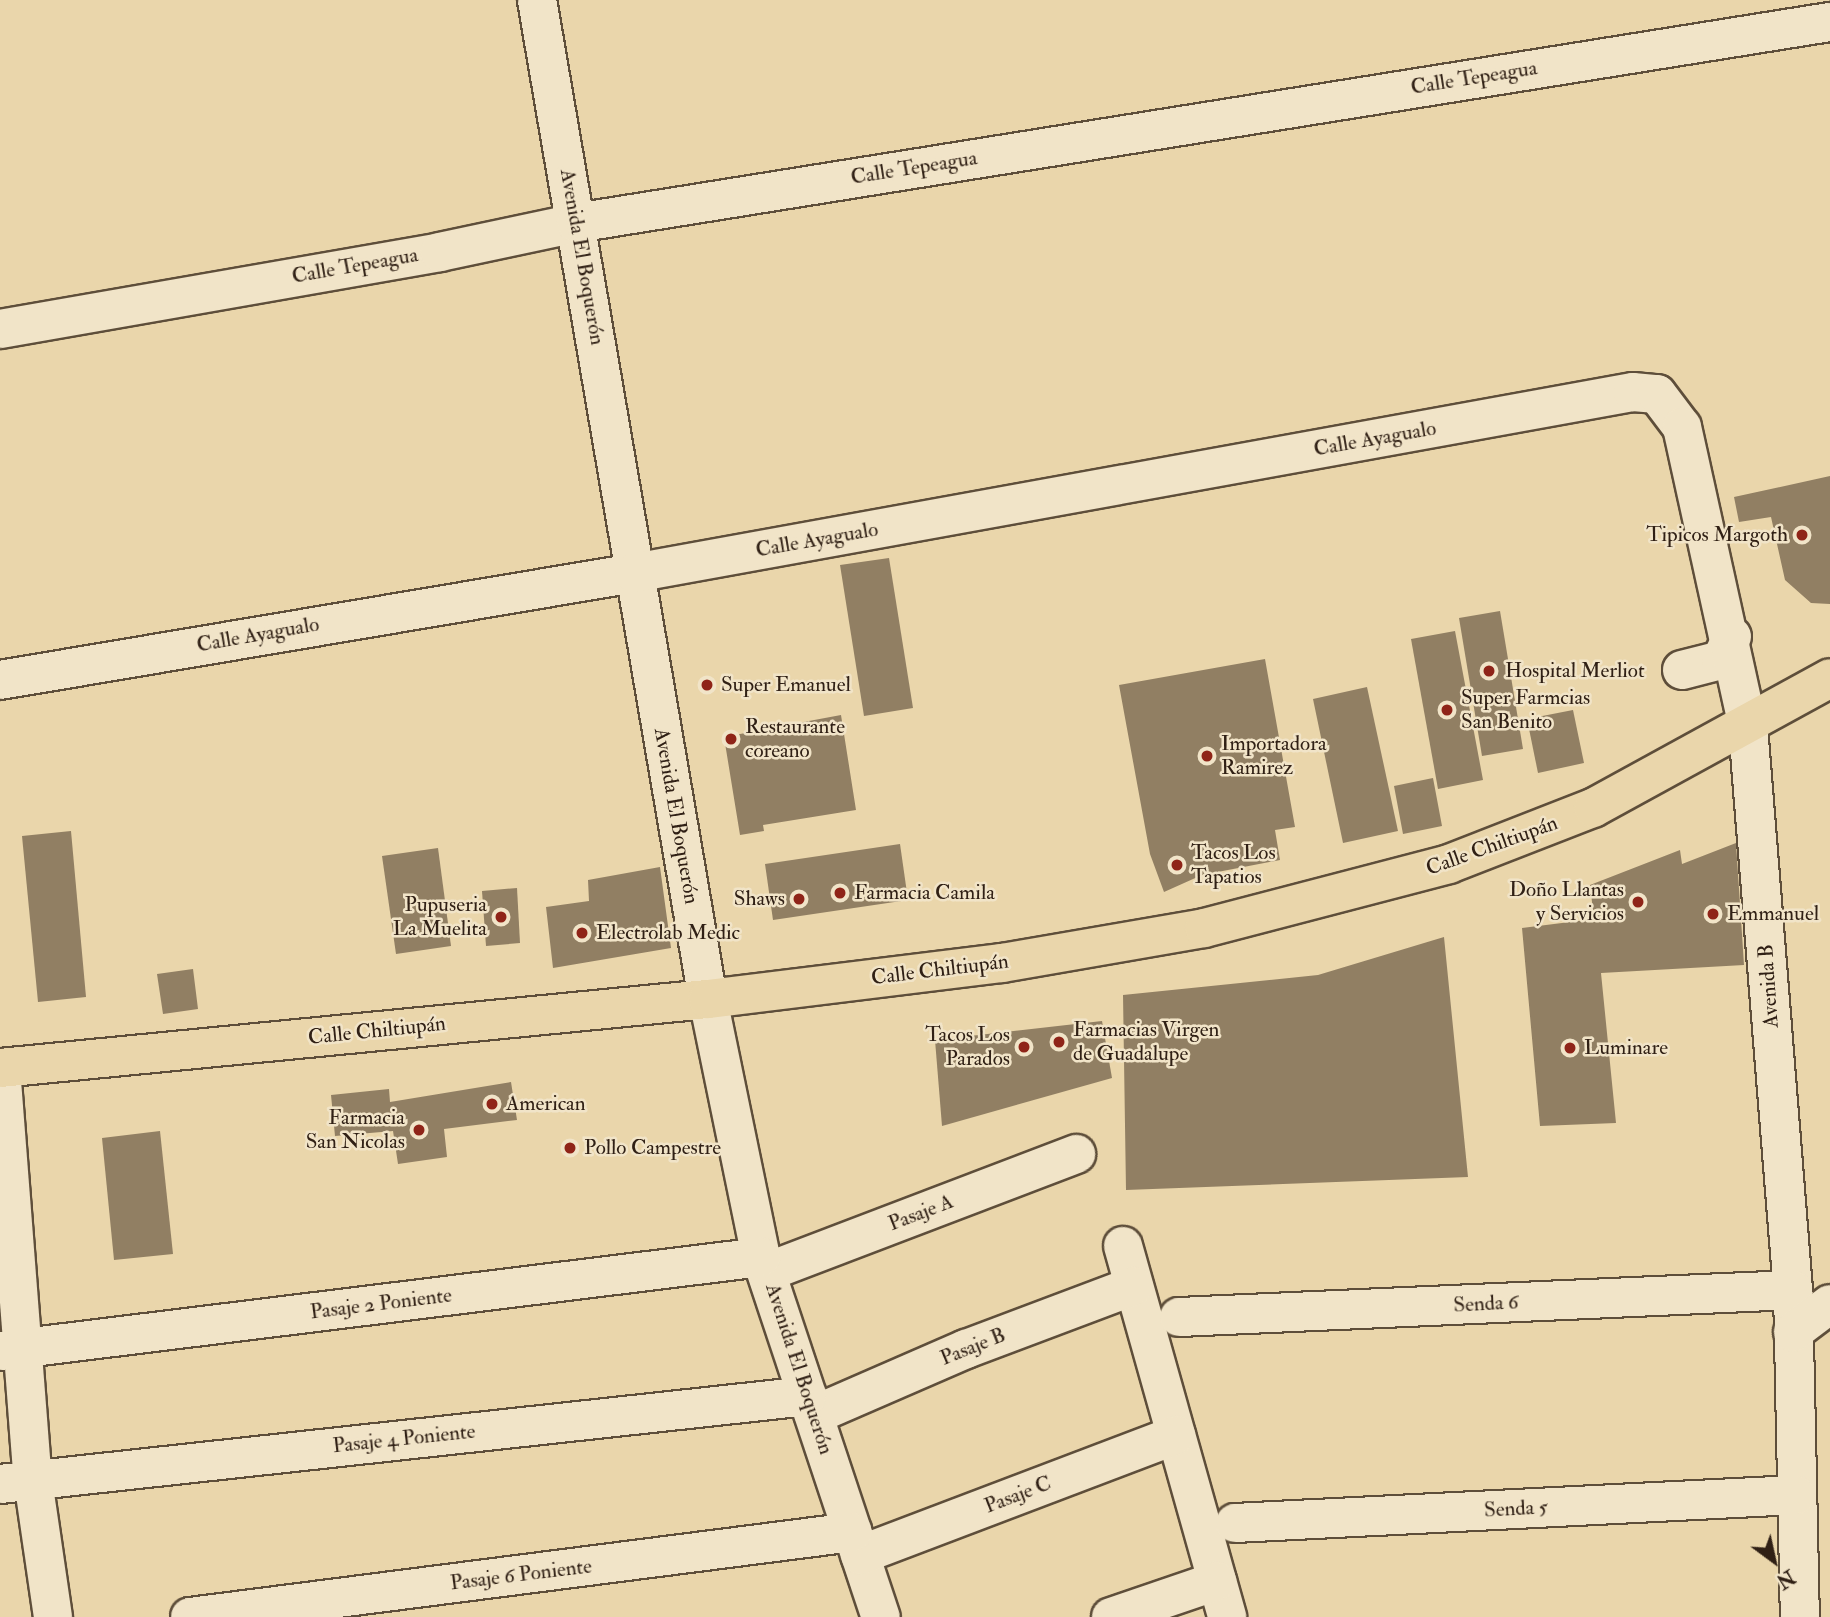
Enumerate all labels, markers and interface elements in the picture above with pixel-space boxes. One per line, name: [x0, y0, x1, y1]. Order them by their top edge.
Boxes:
street label: Calle Tepeagua: [1409, 56, 1539, 100]
street label: Calle Tepeagua: [849, 146, 979, 190]
street label: Avenida El Boquerón: [554, 167, 610, 347]
street label: Calle Tepeagua: [290, 243, 420, 289]
street label: Calle Ayagualo: [1312, 416, 1438, 462]
street label: Calle Ayagualo: [754, 517, 880, 563]
place label: Tipicos Margoth: [1646, 522, 1788, 548]
marker: Tipicos Margoth: [1794, 527, 1810, 543]
street label: Calle Ayagualo: [195, 612, 321, 658]
place label: Hospital Merliot: [1505, 658, 1645, 684]
marker: Hospital Merliot: [1479, 661, 1499, 681]
place label: Super Emanuel: [721, 672, 851, 698]
marker: Super Emanuel: [699, 677, 715, 693]
place label: Super Farmcias San Benito: [1461, 685, 1590, 735]
marker: Super Farmcias San Benito: [1439, 702, 1455, 718]
place label: Restaurante coreano: [745, 714, 845, 764]
street label: Avenida El Boquerón: [648, 726, 704, 906]
marker: Restaurante coreano: [723, 731, 739, 747]
place label: Importadora Ramirez: [1221, 731, 1327, 781]
marker: Importadora Ramirez: [1199, 748, 1215, 764]
street label: Calle Chiltiupán: [1423, 811, 1561, 881]
place label: Tacos Los Tapatios: [1191, 840, 1276, 890]
marker: Tacos Los Tapatios: [1169, 857, 1185, 873]
place label: Doño Llantas y Servicios: [1509, 877, 1624, 927]
place label: Farmacia Camila: [854, 880, 995, 906]
marker: Farmacia Camila: [832, 885, 848, 901]
place label: Shaws: [734, 886, 785, 912]
marker: Shaws: [791, 891, 807, 907]
place label: Pupuseria La Muelita: [393, 892, 487, 942]
marker: Doño Llantas y Servicios: [1630, 894, 1646, 910]
place label: Emmanuel: [1727, 901, 1819, 927]
marker: Emmanuel: [1705, 906, 1721, 922]
marker: Pupuseria La Muelita: [493, 909, 509, 925]
place label: Electrolab Medic: [596, 920, 740, 946]
marker: Electrolab Medic: [574, 925, 590, 941]
street label: Avenida B: [1754, 943, 1784, 1029]
street label: Calle Chiltiupán: [870, 949, 1010, 991]
street label: Calle Chiltiupán: [307, 1011, 447, 1051]
place label: Farmacias Virgen de Guadalupe: [1073, 1017, 1219, 1067]
place label: Tacos Los Parados: [925, 1022, 1010, 1072]
marker: Farmacias Virgen de Guadalupe: [1051, 1034, 1067, 1050]
place label: Luminare: [1584, 1035, 1668, 1061]
marker: Tacos Los Parados: [1016, 1039, 1032, 1055]
marker: Luminare: [1562, 1040, 1578, 1056]
place label: American: [506, 1091, 586, 1117]
marker: American: [484, 1096, 500, 1112]
place label: Farmacia San Nicolas: [306, 1105, 405, 1155]
marker: Farmacia San Nicolas: [411, 1122, 427, 1138]
place label: Pollo Campestre: [584, 1135, 721, 1161]
marker: Pollo Campestre: [562, 1140, 578, 1156]
street label: Pasaje A: [885, 1189, 957, 1237]
street label: Avenida El Boquerón: [759, 1280, 839, 1458]
street label: Pasaje 2 Poniente: [309, 1283, 453, 1325]
street label: Senda 6: [1453, 1290, 1519, 1318]
street label: Pasaje B: [937, 1323, 1009, 1371]
street label: Pasaje 4 Poniente: [331, 1419, 477, 1459]
street label: Pasaje C: [981, 1471, 1055, 1519]
street label: Senda 5: [1483, 1495, 1549, 1523]
north arrow: [1739, 1526, 1809, 1596]
street label: Pasaje 6 Poniente: [449, 1554, 593, 1596]
text: N: [1772, 1564, 1799, 1593]

